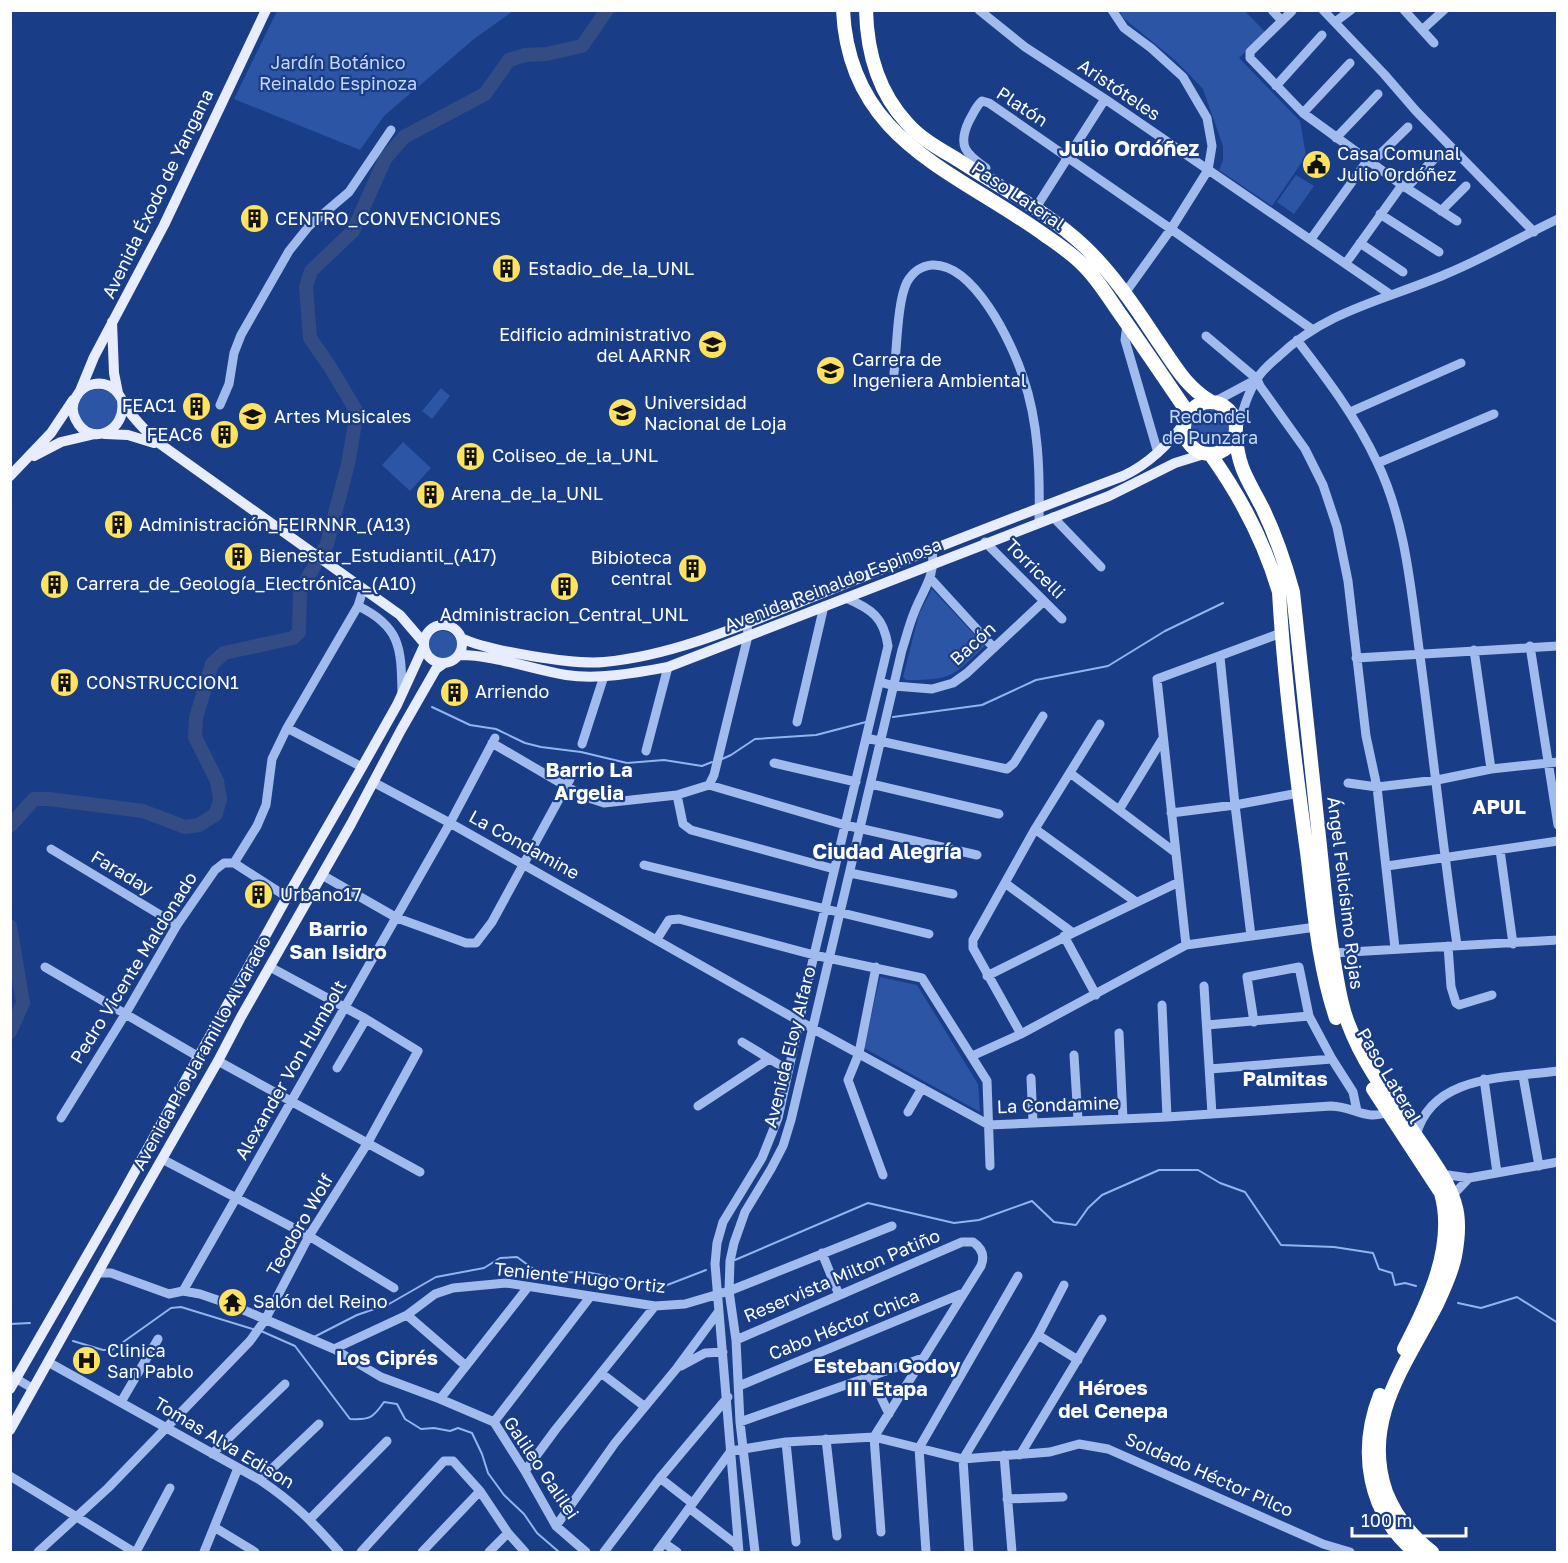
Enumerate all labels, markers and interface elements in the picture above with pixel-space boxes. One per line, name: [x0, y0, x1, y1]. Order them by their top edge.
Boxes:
park label: Jardín Botánico Reinaldo Espinoza: [259, 51, 417, 94]
street label: Aristóteles: [1074, 54, 1165, 125]
street label: Platón: [993, 82, 1052, 131]
street label: Avenida Éxodo de Yangana: [97, 85, 217, 302]
district label: Julio Ordóñez: [1059, 135, 1199, 161]
place label: Casa Comunal Julio Ordóñez: [1337, 142, 1461, 185]
public building icon: Casa Comunal Julio Ordóñez: [1300, 148, 1332, 180]
street label: Paso Lateral: [968, 156, 1069, 234]
building icon: CENTRO_CONVENCIONES: [238, 203, 270, 235]
place label: CENTRO_CONVENCIONES: [275, 207, 501, 229]
building icon: Estadio_de_la_UNL: [491, 253, 523, 285]
place label: Estadio_de_la_UNL: [528, 257, 694, 279]
place label: Edificio administrativo del AARNR: [499, 323, 691, 366]
school or university icon: Edificio administrativo del AARNR: [696, 329, 728, 361]
place label: Carrera de Ingeniera Ambiental: [852, 348, 1027, 391]
school or university icon: Carrera de Ingeniera Ambiental: [815, 354, 847, 386]
building icon: FEAC1: [181, 390, 213, 422]
place label: Universidad Nacional de Loja: [644, 391, 787, 434]
place label: FEAC1: [122, 394, 176, 416]
school or university icon: Universidad Nacional de Loja: [607, 397, 639, 429]
school or university icon: Artes Musicales: [237, 401, 269, 433]
place label: Artes Musicales: [274, 405, 411, 427]
park label: Redondel de Punzara: [1162, 405, 1258, 448]
building icon: FEAC6: [208, 419, 240, 451]
place label: FEAC6: [146, 423, 203, 445]
building icon: Coliseo_de_la_UNL: [455, 440, 487, 472]
place label: Coliseo_de_la_UNL: [492, 444, 658, 466]
building icon: Arena_de_la_UNL: [414, 478, 446, 510]
place label: Arena_de_la_UNL: [451, 482, 603, 504]
building icon: Administración_FEIRNNR_(A13): [102, 509, 134, 541]
place label: Administración_FEIRNNR_(A13): [139, 513, 411, 535]
street label: Avenida Reinaldo Espinosa: [721, 532, 945, 636]
street label: Torricelli: [1001, 534, 1070, 603]
building icon: Bienestar_Estudiantil_(A17): [222, 540, 254, 572]
place label: Bienestar_Estudiantil_(A17): [259, 544, 497, 566]
place label: Bibioteca central: [591, 546, 672, 589]
building icon: Bibioteca central: [677, 552, 709, 584]
building icon: Carrera_de_Geología_Electrónica_(A10): [39, 568, 71, 600]
building icon: Administracion_Central_UNL: [548, 570, 580, 602]
place label: Carrera_de_Geología_Electrónica_(A10): [76, 572, 417, 594]
place label: Administracion_Central_UNL: [440, 603, 688, 625]
street label: Bacón: [945, 617, 1000, 669]
building icon: CONSTRUCCION1: [49, 667, 81, 699]
place label: CONSTRUCCION1: [86, 671, 239, 693]
building icon: Arriendo: [438, 676, 470, 708]
place label: Arriendo: [475, 680, 549, 702]
district label: Barrio La Argelia: [546, 757, 632, 804]
district label: APUL: [1472, 794, 1526, 818]
street label: Ángel Felicísimo Rojas: [1323, 795, 1369, 991]
street label: La Condamine: [465, 805, 583, 883]
district label: Ciudad Alegría: [812, 838, 962, 864]
street label: Faraday: [87, 845, 158, 899]
street label: Pedro Vicente Maldonado: [65, 868, 201, 1067]
building icon: Urbano17: [243, 879, 275, 911]
place label: Urbano17: [280, 883, 362, 905]
district label: Barrio San Isidro: [289, 916, 387, 963]
street label: Avenida Pío Jaramillo Alvarado: [127, 931, 275, 1174]
street label: Avenida Eloy Alfaro: [758, 964, 820, 1130]
street label: Alexander Von Humbolt: [230, 976, 351, 1163]
street label: Paso Lateral: [1353, 1024, 1427, 1127]
district label: Palmitas: [1242, 1066, 1328, 1090]
street label: La Condamine: [996, 1091, 1120, 1117]
street label: Teodoro Wolf: [261, 1169, 337, 1279]
street label: Reservista Milton Patiño: [740, 1224, 943, 1326]
street label: Teniente Hugo Ortiz: [493, 1257, 667, 1297]
street label: Cabo Héctor Chica: [765, 1284, 922, 1364]
temple icon: Salón del Reino: [216, 1286, 248, 1318]
place label: Salón del Reino: [253, 1290, 388, 1312]
place label: Clinica San Pablo: [107, 1339, 194, 1382]
hospital icon: Clinica San Pablo: [70, 1345, 102, 1377]
district label: Los Ciprés: [336, 1345, 438, 1369]
district label: Esteban Godoy III Etapa: [814, 1353, 960, 1400]
district label: Héroes del Cenepa: [1058, 1375, 1168, 1422]
street label: Tomas Alva Edison: [150, 1392, 299, 1493]
street label: Galileo Galilei: [499, 1412, 584, 1523]
street label: Soldado Héctor Pilco: [1122, 1427, 1297, 1521]
scale bar: [1352, 1500, 1466, 1538]
text: 100 m: [1361, 1509, 1412, 1531]

